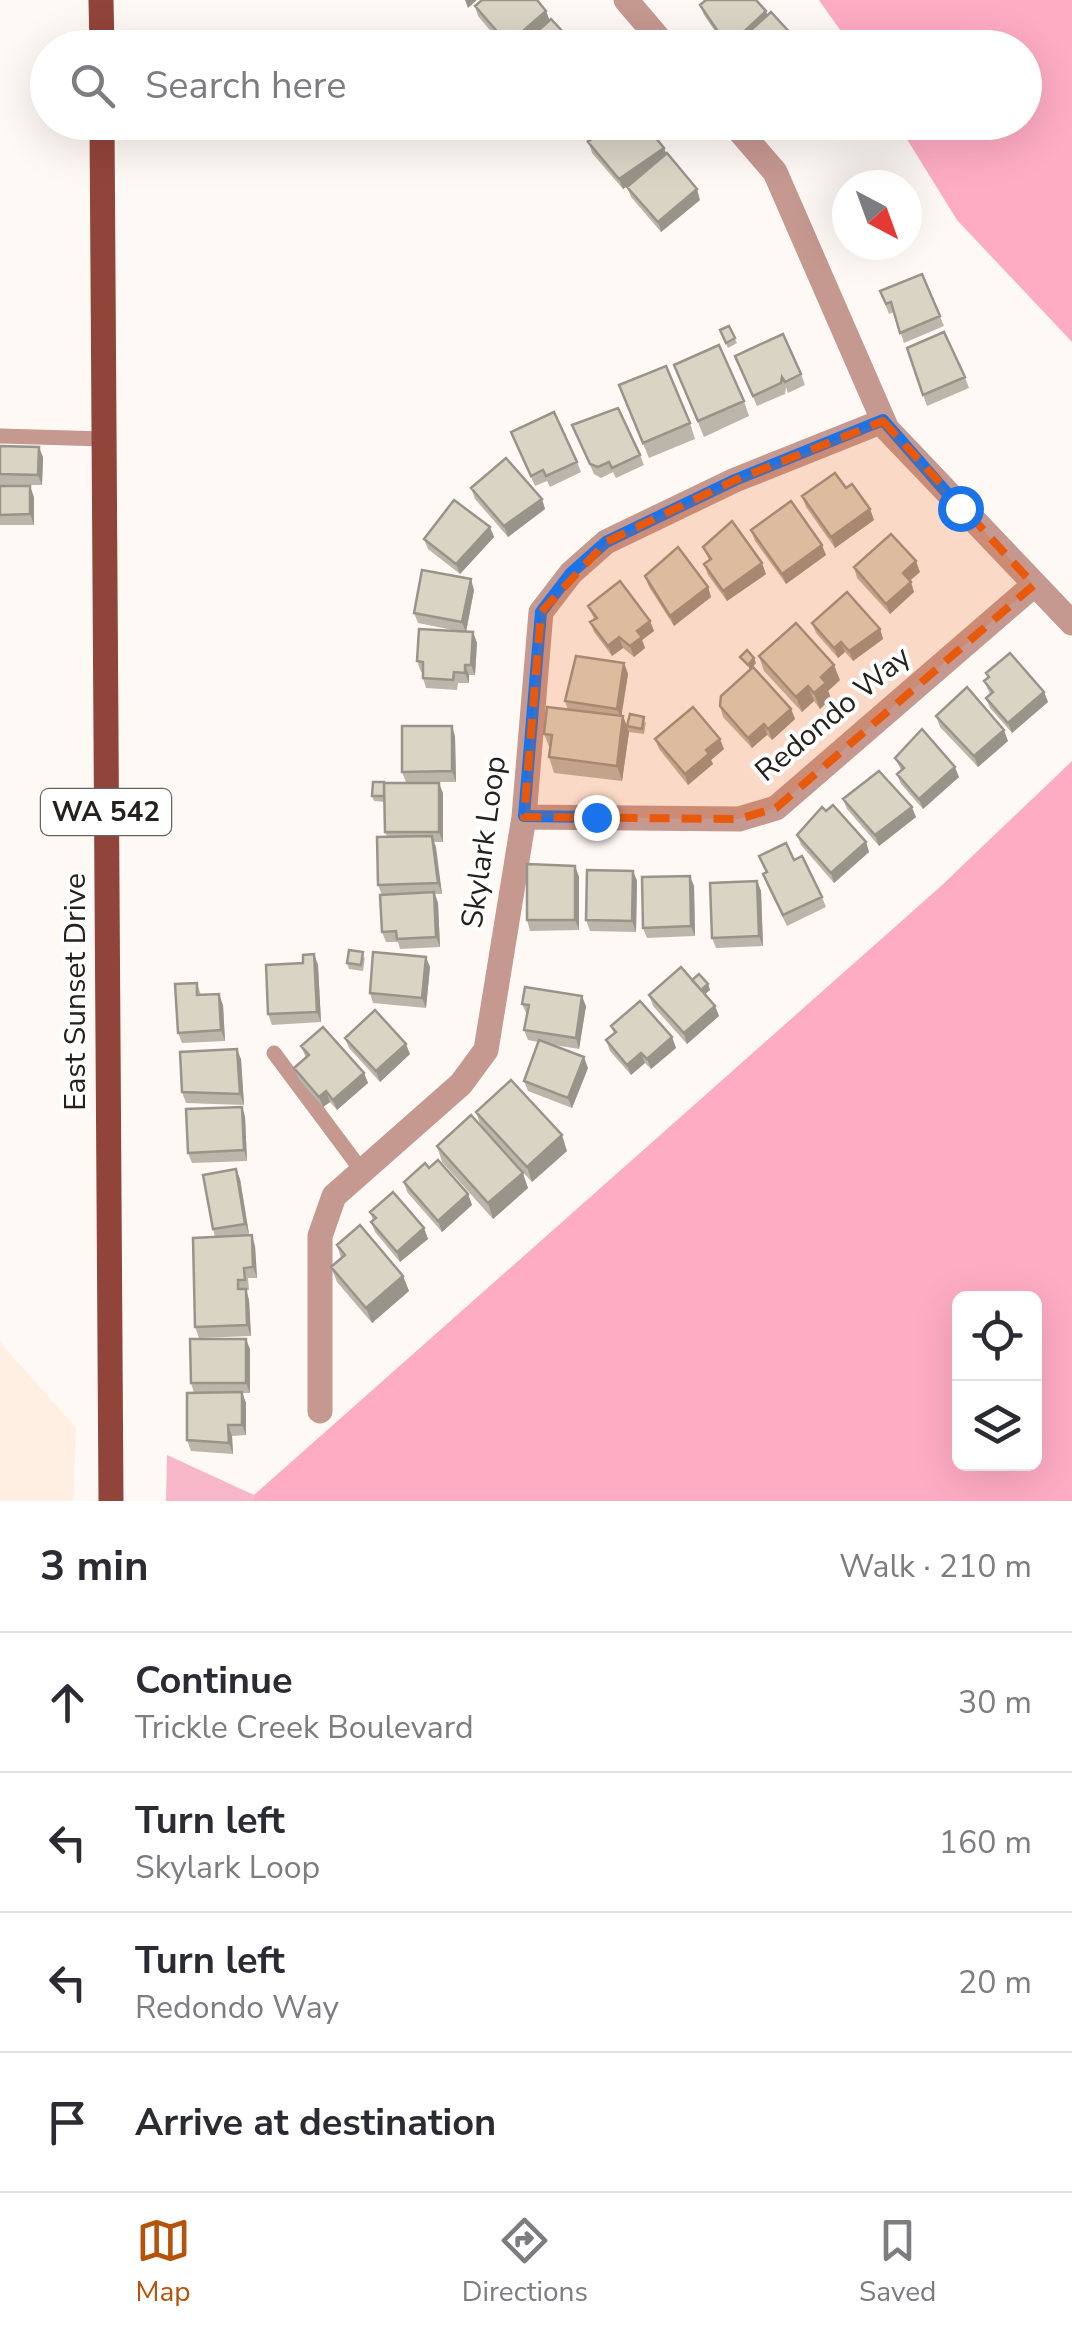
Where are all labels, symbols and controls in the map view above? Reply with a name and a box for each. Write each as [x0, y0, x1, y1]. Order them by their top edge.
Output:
search box [30, 30, 1042, 140]
icon: search [65, 58, 120, 113]
text: Search here [145, 60, 346, 111]
north arrow [832, 170, 922, 260]
route start [938, 486, 984, 532]
street label: Redondo Way [747, 636, 920, 791]
street label: Skylark Loop [452, 753, 516, 931]
road number: WA 542 [41, 789, 171, 835]
route end [574, 795, 620, 841]
street label: East Sunset Drive [55, 873, 96, 1111]
map controls [952, 1291, 1042, 1471]
button: locate [952, 1291, 1042, 1381]
button: layers [952, 1381, 1042, 1471]
text: 3 min [40, 1538, 149, 1595]
text: Walk · 210 m [839, 1545, 1032, 1588]
text: Continue [135, 1655, 293, 1706]
icon: ahead [40, 1675, 95, 1730]
text: 30 m [958, 1681, 1032, 1724]
text: Trickle Creek Boulevard [135, 1706, 474, 1749]
text: Turn left [135, 1795, 285, 1846]
icon: left [40, 1815, 95, 1870]
text: 160 m [939, 1821, 1032, 1864]
text: Skylark Loop [135, 1846, 320, 1889]
text: Turn left [135, 1935, 285, 1986]
icon: left [40, 1955, 95, 2010]
text: 20 m [958, 1961, 1032, 2004]
text: Redondo Way [135, 1986, 339, 2029]
icon: arrive [40, 2095, 95, 2150]
text: Arrive at destination [135, 2097, 496, 2148]
tab: Map [136, 2213, 191, 2311]
tab: Directions [462, 2213, 588, 2311]
tab: Saved [859, 2213, 936, 2311]

